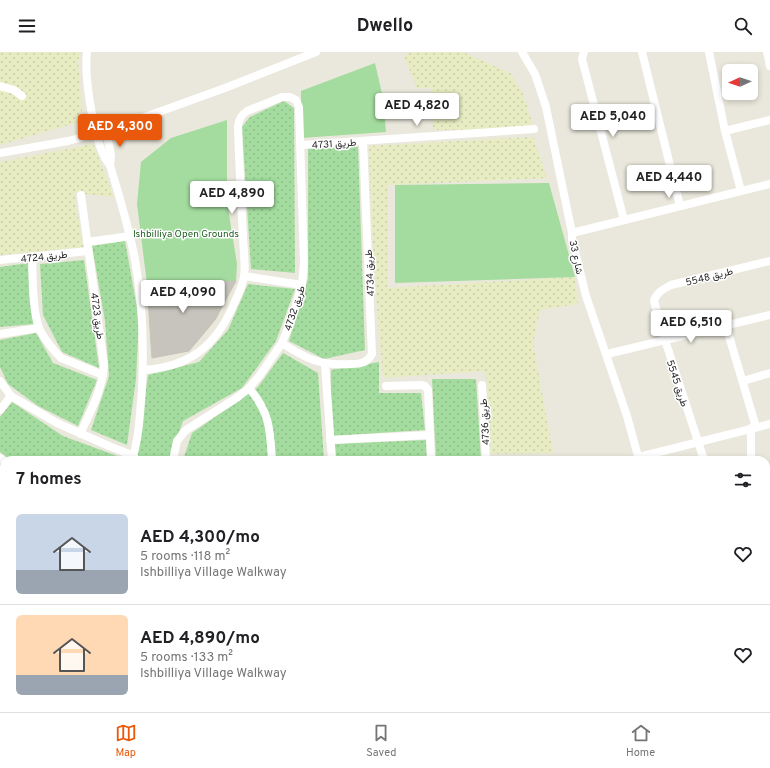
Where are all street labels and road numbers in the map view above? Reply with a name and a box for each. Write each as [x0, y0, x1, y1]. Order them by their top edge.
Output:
street label: طريق 4731 [311, 136, 357, 153]
street label: شارع 33 [566, 239, 586, 276]
street label: طريق 4724 [20, 249, 69, 266]
street label: طريق 4734 [363, 249, 378, 297]
street label: طريق 5548 [684, 265, 735, 290]
street label: طريق 4732 [282, 284, 309, 333]
street label: طريق 4723 [87, 292, 106, 341]
street label: طريق 5545 [663, 358, 690, 409]
street label: طريق 4736 [478, 398, 493, 446]

